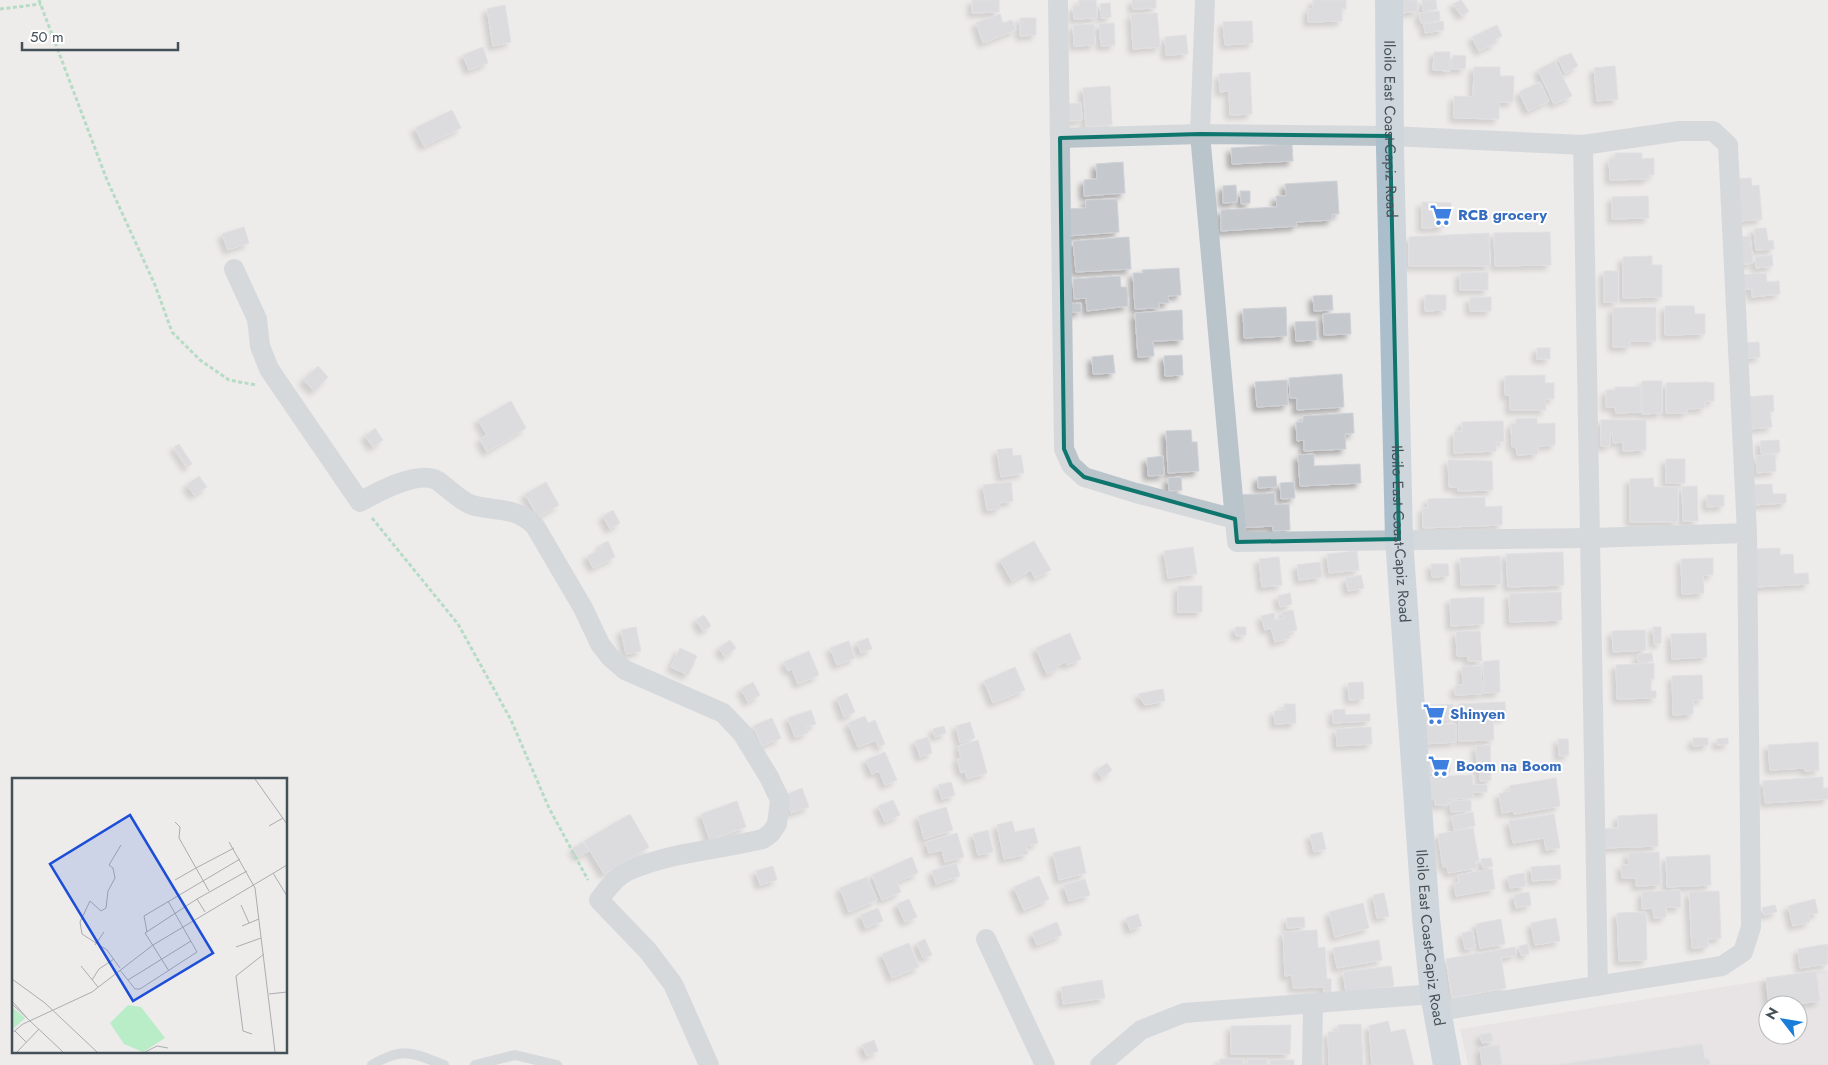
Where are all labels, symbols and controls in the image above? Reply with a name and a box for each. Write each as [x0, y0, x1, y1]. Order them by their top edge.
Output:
scale bar [22, 20, 179, 52]
text: 50 m [30, 26, 64, 48]
street label: Iloilo East Coast-Capiz Road [1378, 40, 1403, 218]
supermarket icon: RCB grocery [1428, 202, 1454, 228]
place label: RCB grocery [1458, 204, 1547, 226]
street label: Iloilo East Coast-Capiz Road [1386, 445, 1416, 623]
supermarket icon: Shinyen [1421, 701, 1447, 727]
place label: Shinyen [1450, 703, 1505, 725]
supermarket icon: Boom na Boom [1426, 753, 1452, 779]
place label: Boom na Boom [1456, 755, 1562, 777]
inset map [12, 778, 288, 1052]
street label: Iloilo East Coast-Capiz Road [1410, 849, 1451, 1028]
north arrow [1758, 995, 1808, 1045]
text: N [1760, 1003, 1783, 1023]

